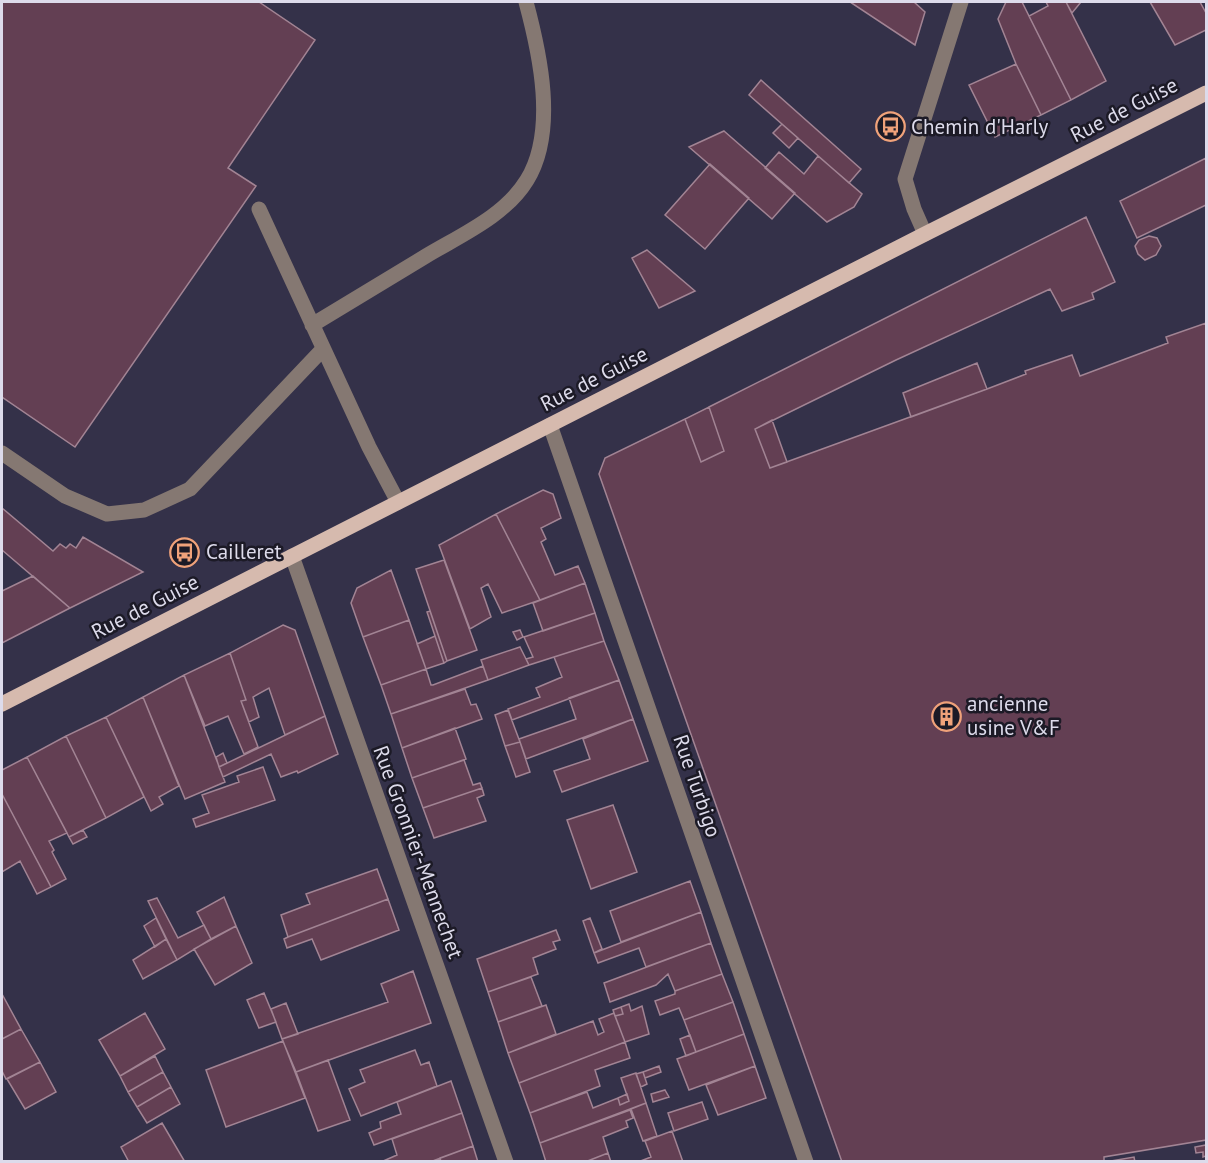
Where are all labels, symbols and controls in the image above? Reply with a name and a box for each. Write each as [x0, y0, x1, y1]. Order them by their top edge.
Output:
street label: Rue de Guise [1066, 71, 1182, 148]
bus stop icon: Chemin d'Harly [874, 111, 906, 143]
place label: Chemin d'Harly [911, 113, 1049, 140]
street label: Rue de Guise [536, 340, 652, 417]
bus stop icon: Cailleret [169, 536, 201, 568]
place label: Cailleret [206, 538, 282, 565]
street label: Rue de Guise [87, 568, 203, 645]
place label: ancienne usine V&F [967, 690, 1060, 741]
building icon: ancienne usine V&F [930, 700, 962, 732]
street label: Rue Turbigo [667, 731, 728, 841]
street label: Rue Gronnier-Mennechet [367, 742, 470, 962]

